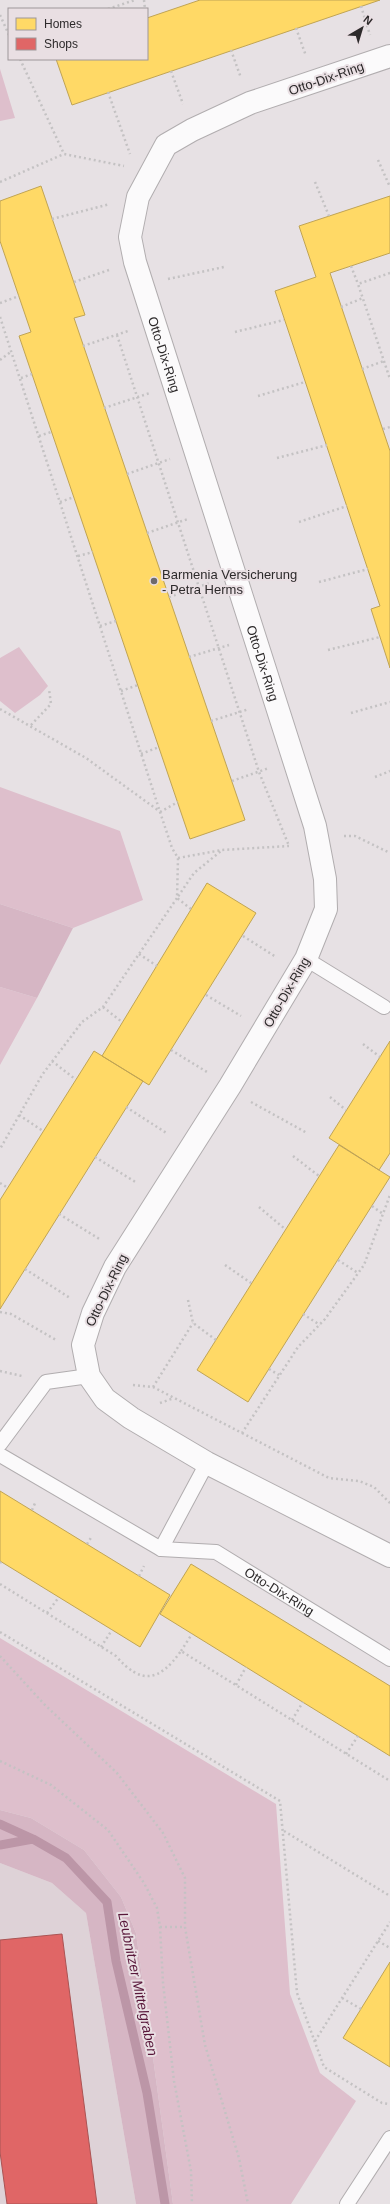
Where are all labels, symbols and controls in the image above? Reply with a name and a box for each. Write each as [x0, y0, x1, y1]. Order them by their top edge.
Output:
legend [8, 8, 148, 60]
north arrow [342, 8, 382, 48]
text: N [361, 13, 375, 27]
text: Homes [44, 17, 82, 31]
text: Shops [44, 37, 78, 51]
street label: Otto-Dix-Ring [286, 59, 366, 98]
street label: Otto-Dix-Ring [145, 315, 183, 394]
place label: Barmenia Versicherung - Petra Herms [162, 567, 297, 597]
marker: Barmenia Versicherung - Petra Herms [149, 576, 159, 586]
street label: Otto-Dix-Ring [243, 623, 282, 703]
street label: Otto-Dix-Ring [260, 954, 313, 1030]
street label: Otto-Dix-Ring [82, 1252, 130, 1329]
street label: Otto-Dix-Ring [242, 1564, 317, 1618]
water label: Leubnitzer Mittelgraben [115, 1911, 161, 2057]

